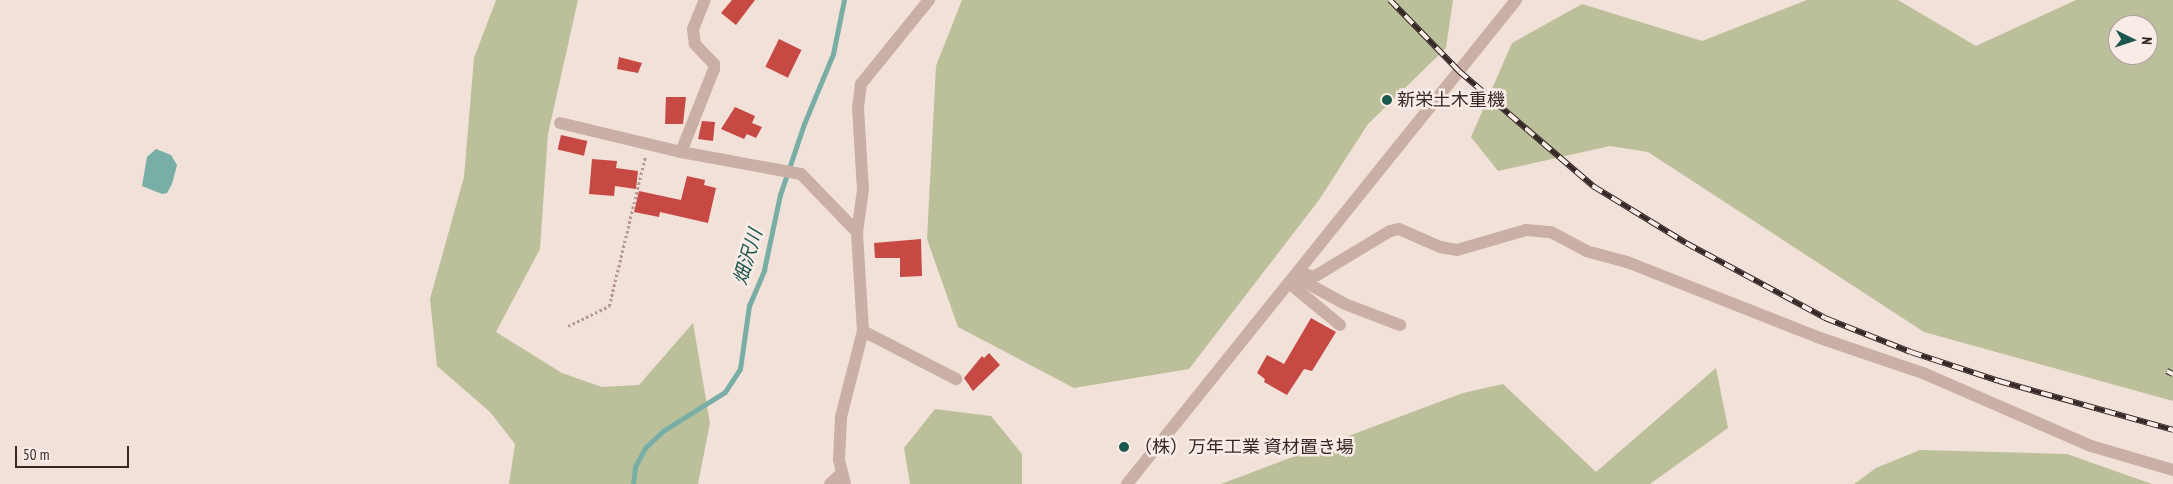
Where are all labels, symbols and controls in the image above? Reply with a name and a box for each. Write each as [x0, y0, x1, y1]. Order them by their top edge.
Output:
north arrow [2108, 15, 2158, 65]
text: N [2138, 37, 2156, 45]
place label: 新栄土木重機 [1397, 89, 1505, 111]
marker: 新栄土木重機 [1381, 94, 1393, 106]
water label: 畑沢川 [729, 226, 767, 288]
scale bar [18, 436, 131, 468]
place label: （株）万年工業 資材置き場 [1134, 436, 1354, 458]
marker: （株）万年工業 資材置き場 [1118, 441, 1130, 453]
text: 50 m [23, 445, 49, 464]

